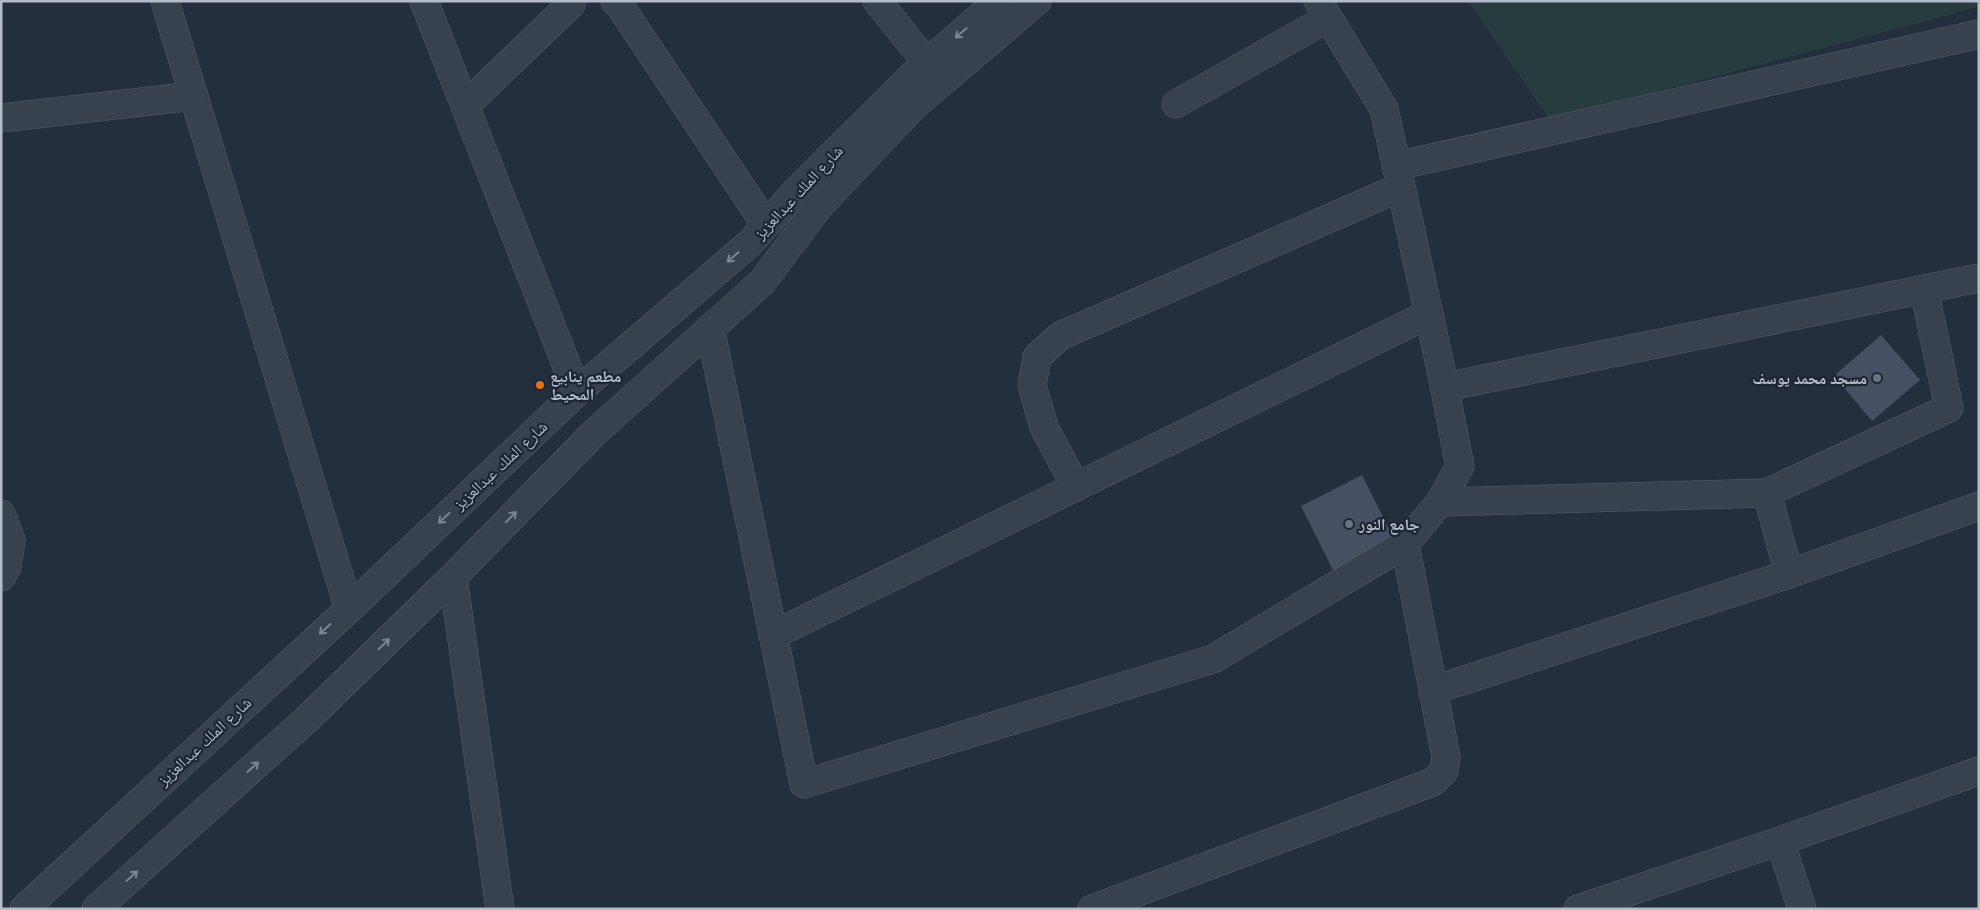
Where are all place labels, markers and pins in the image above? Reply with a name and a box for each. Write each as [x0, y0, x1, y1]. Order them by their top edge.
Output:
place label: مطعم ينابيع المحيط [550, 366, 621, 404]
place label: مسجد محمد يوسف [1752, 368, 1867, 388]
marker: مسجد محمد يوسف [1871, 372, 1883, 384]
marker: مطعم ينابيع المحيط [534, 379, 546, 391]
place label: جامع النور [1358, 514, 1420, 535]
marker: جامع النور [1343, 518, 1355, 530]

